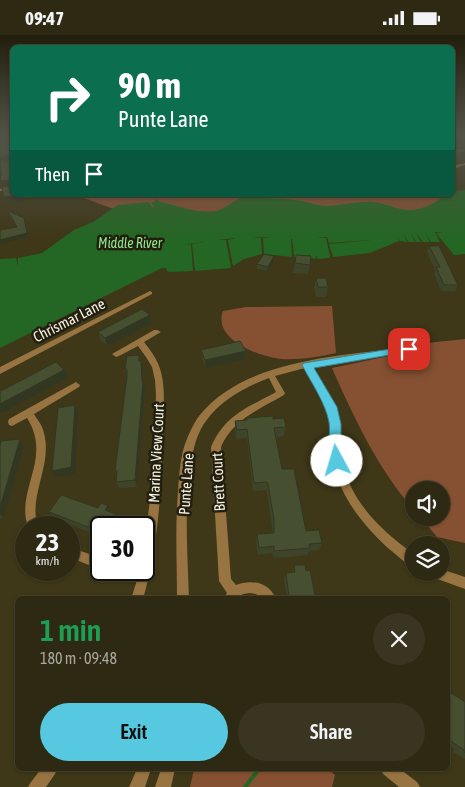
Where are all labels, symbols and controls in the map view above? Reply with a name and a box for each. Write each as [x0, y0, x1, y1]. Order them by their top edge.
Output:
text: 09:47 [25, 7, 64, 29]
icon: right [35, 65, 100, 130]
text: 90 m [118, 65, 181, 105]
text: Punte Lane [118, 106, 209, 132]
icon: arrive [80, 160, 108, 188]
text: Then [35, 163, 70, 185]
water label: Middle River [98, 235, 163, 251]
street label: Chrismar Lane [30, 295, 108, 345]
pin [388, 328, 430, 370]
icon: arrive [395, 335, 423, 363]
street label: Marina View Court [145, 403, 167, 503]
position arrow [310, 434, 362, 486]
street label: Punte Lane [175, 452, 197, 515]
street label: Brett Court [208, 452, 228, 512]
map controls [405, 481, 450, 581]
button: sound [405, 481, 450, 526]
speed limit sign: 30 [90, 516, 155, 581]
text: 23 [36, 528, 59, 556]
button: layers [405, 536, 450, 581]
text: km/h [36, 554, 59, 568]
text: 1 min [40, 613, 101, 647]
button: close [373, 613, 425, 665]
text: 180 m · 09:48 [40, 649, 117, 667]
button: Exit [40, 703, 228, 761]
button: Share [238, 703, 425, 761]

